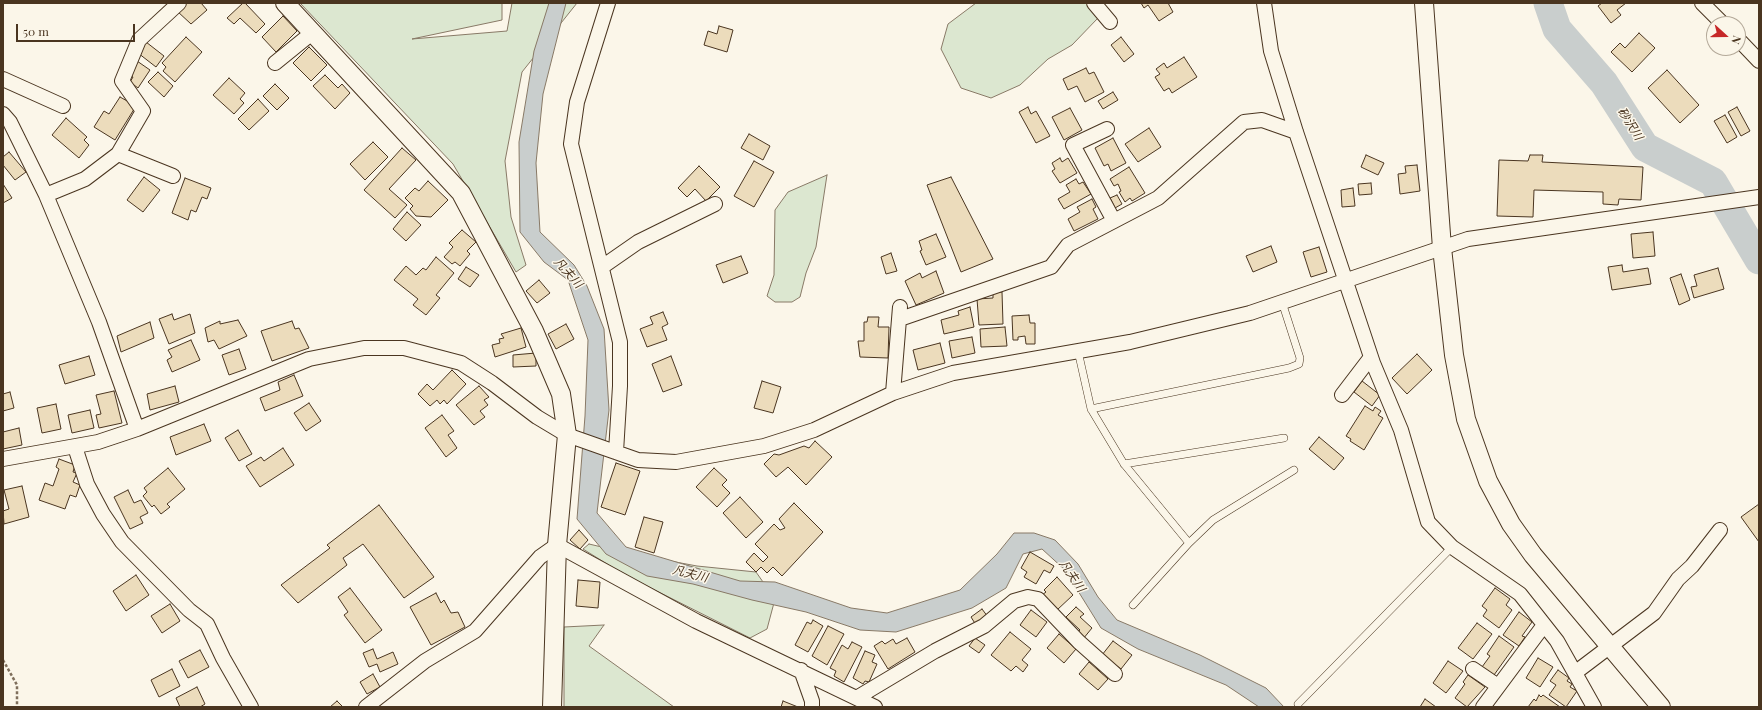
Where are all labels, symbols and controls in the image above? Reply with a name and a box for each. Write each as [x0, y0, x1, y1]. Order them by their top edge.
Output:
scale bar [18, 16, 137, 42]
north arrow [1706, 16, 1746, 56]
text: 50 m [23, 23, 49, 39]
text: N [1728, 34, 1745, 47]
water label: 砂沢川 [1614, 105, 1646, 143]
water label: 凡夫川 [551, 255, 585, 291]
water label: 凡夫川 [1056, 557, 1088, 595]
water label: 凡夫川 [671, 563, 709, 585]

